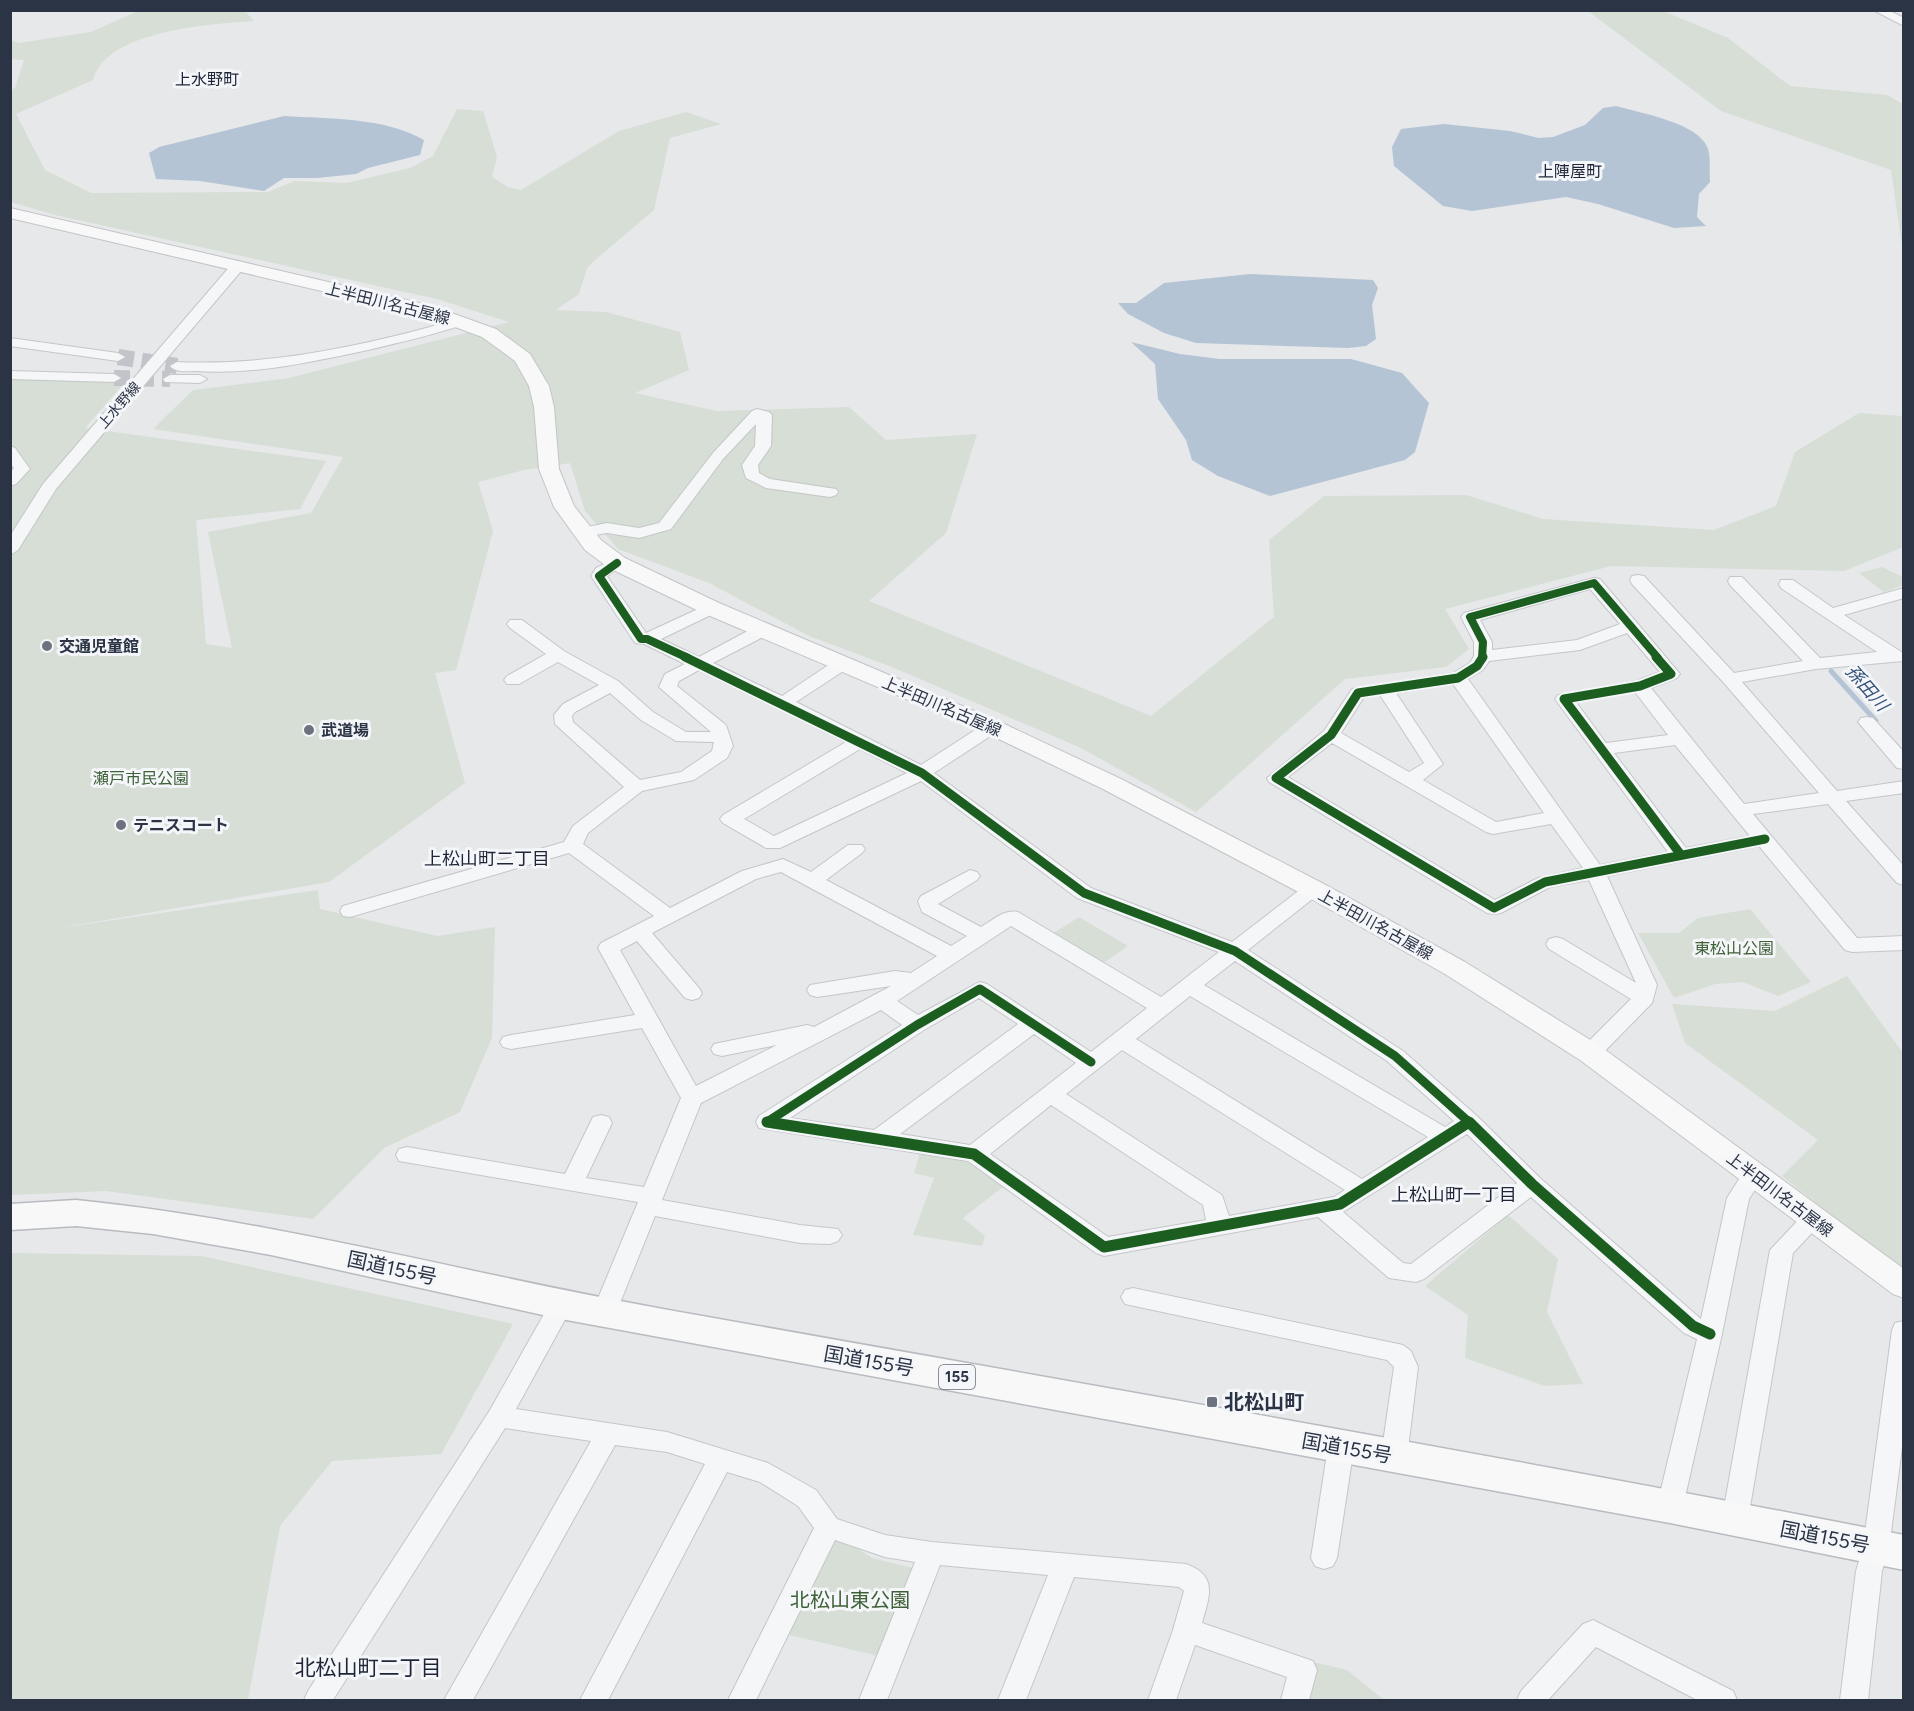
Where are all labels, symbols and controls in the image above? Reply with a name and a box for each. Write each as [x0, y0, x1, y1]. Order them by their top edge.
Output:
district label: 上水野町 [175, 70, 239, 89]
district label: 上陣屋町 [1538, 162, 1602, 181]
street label: 上半田川名古屋線 [323, 279, 452, 328]
street label: 上水野線 [95, 379, 144, 432]
place label: 交通児童館 [59, 637, 139, 656]
marker: 交通児童館 [40, 639, 54, 653]
water label: 孫田川 [1841, 660, 1894, 717]
street label: 上半田川名古屋線 [879, 673, 1004, 740]
place label: 武道場 [321, 721, 369, 740]
marker: 武道場 [302, 723, 316, 737]
park label: 瀬戸市民公園 [93, 769, 189, 788]
place label: テニスコート [133, 816, 229, 835]
marker: テニスコート [114, 818, 128, 832]
district label: 上松山町二丁目 [424, 848, 550, 870]
street label: 上半田川名古屋線 [1315, 885, 1436, 964]
park label: 東松山公園 [1694, 939, 1774, 958]
street label: 上半田川名古屋線 [1723, 1148, 1837, 1241]
district label: 上松山町一丁目 [1391, 1184, 1517, 1206]
street label: 国道155号 [345, 1247, 439, 1289]
street label: 国道155号 [822, 1341, 916, 1381]
road number: 155 [939, 1365, 975, 1389]
place label: 北松山町 [1224, 1390, 1304, 1414]
marker: 北松山町 [1205, 1395, 1219, 1409]
street label: 国道155号 [1300, 1428, 1394, 1468]
street label: 国道155号 [1778, 1517, 1872, 1557]
park label: 北松山東公園 [790, 1588, 910, 1612]
district label: 北松山町二丁目 [295, 1655, 442, 1680]

